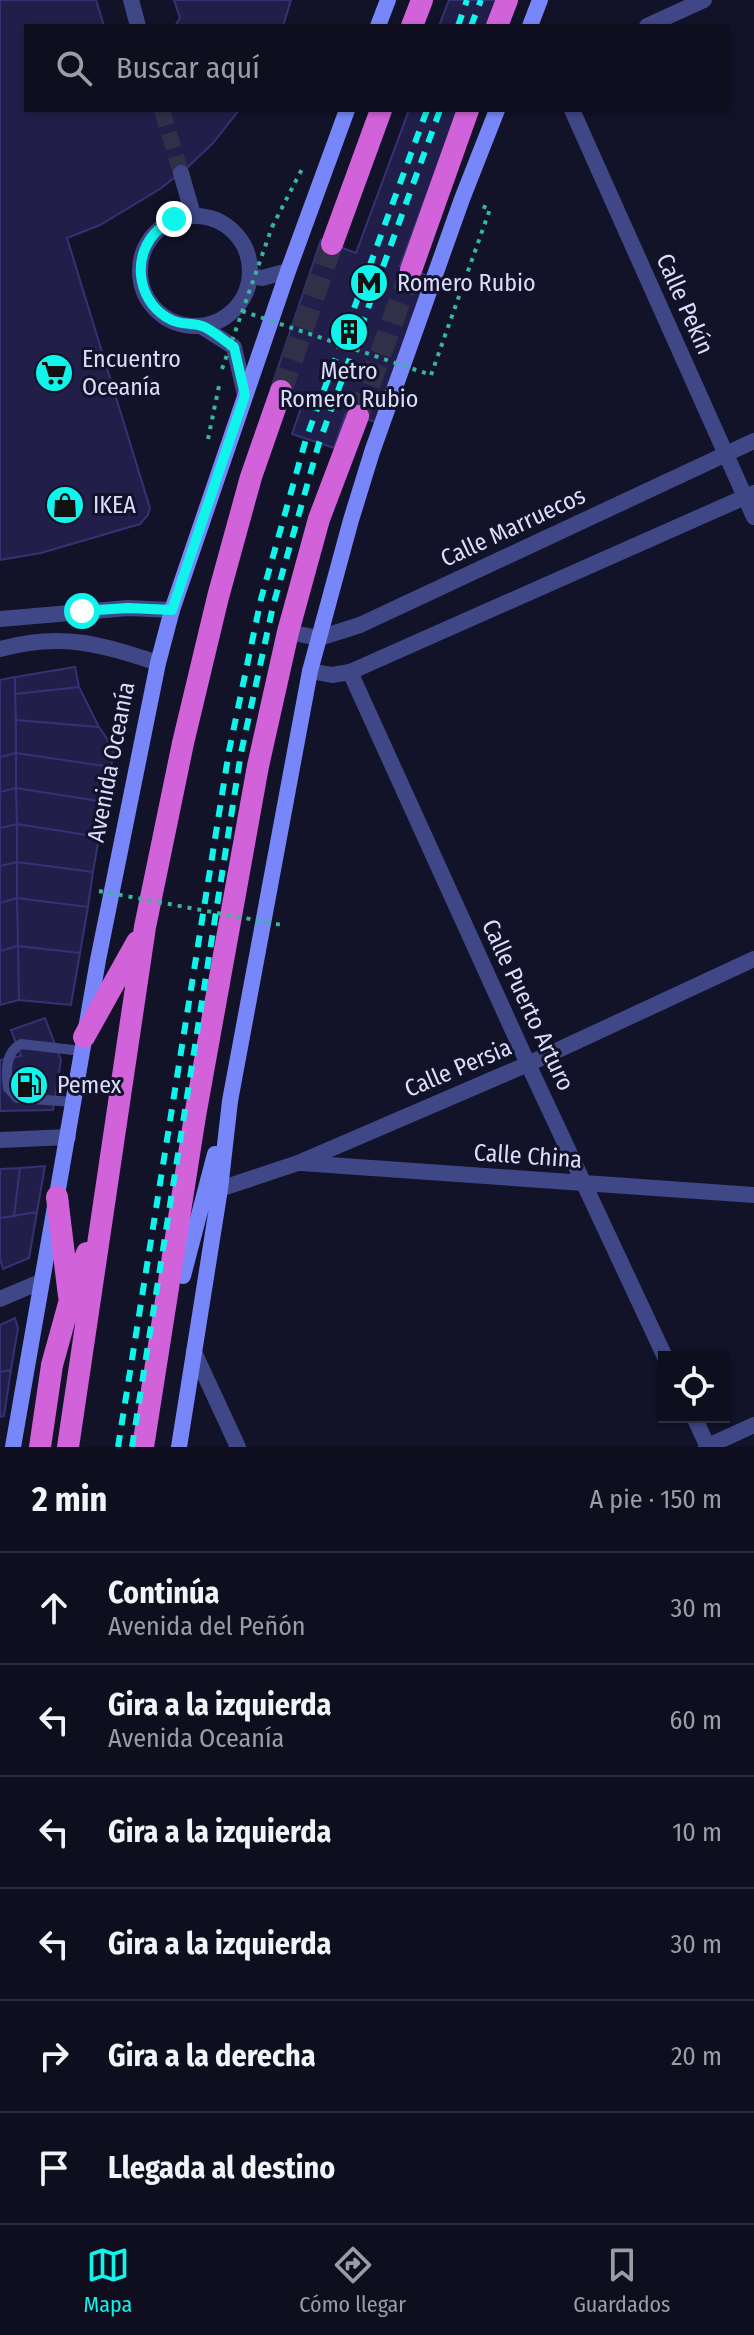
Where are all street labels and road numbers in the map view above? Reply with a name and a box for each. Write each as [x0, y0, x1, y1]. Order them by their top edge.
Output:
street label: Calle Pekín [650, 249, 720, 359]
street label: Calle Marruecos [436, 481, 590, 573]
street label: Avenida Oceanía [82, 679, 140, 845]
street label: Calle Puerto Arturo [476, 915, 580, 1095]
street label: Calle Persia [400, 1033, 516, 1103]
street label: Calle China [473, 1138, 583, 1174]

